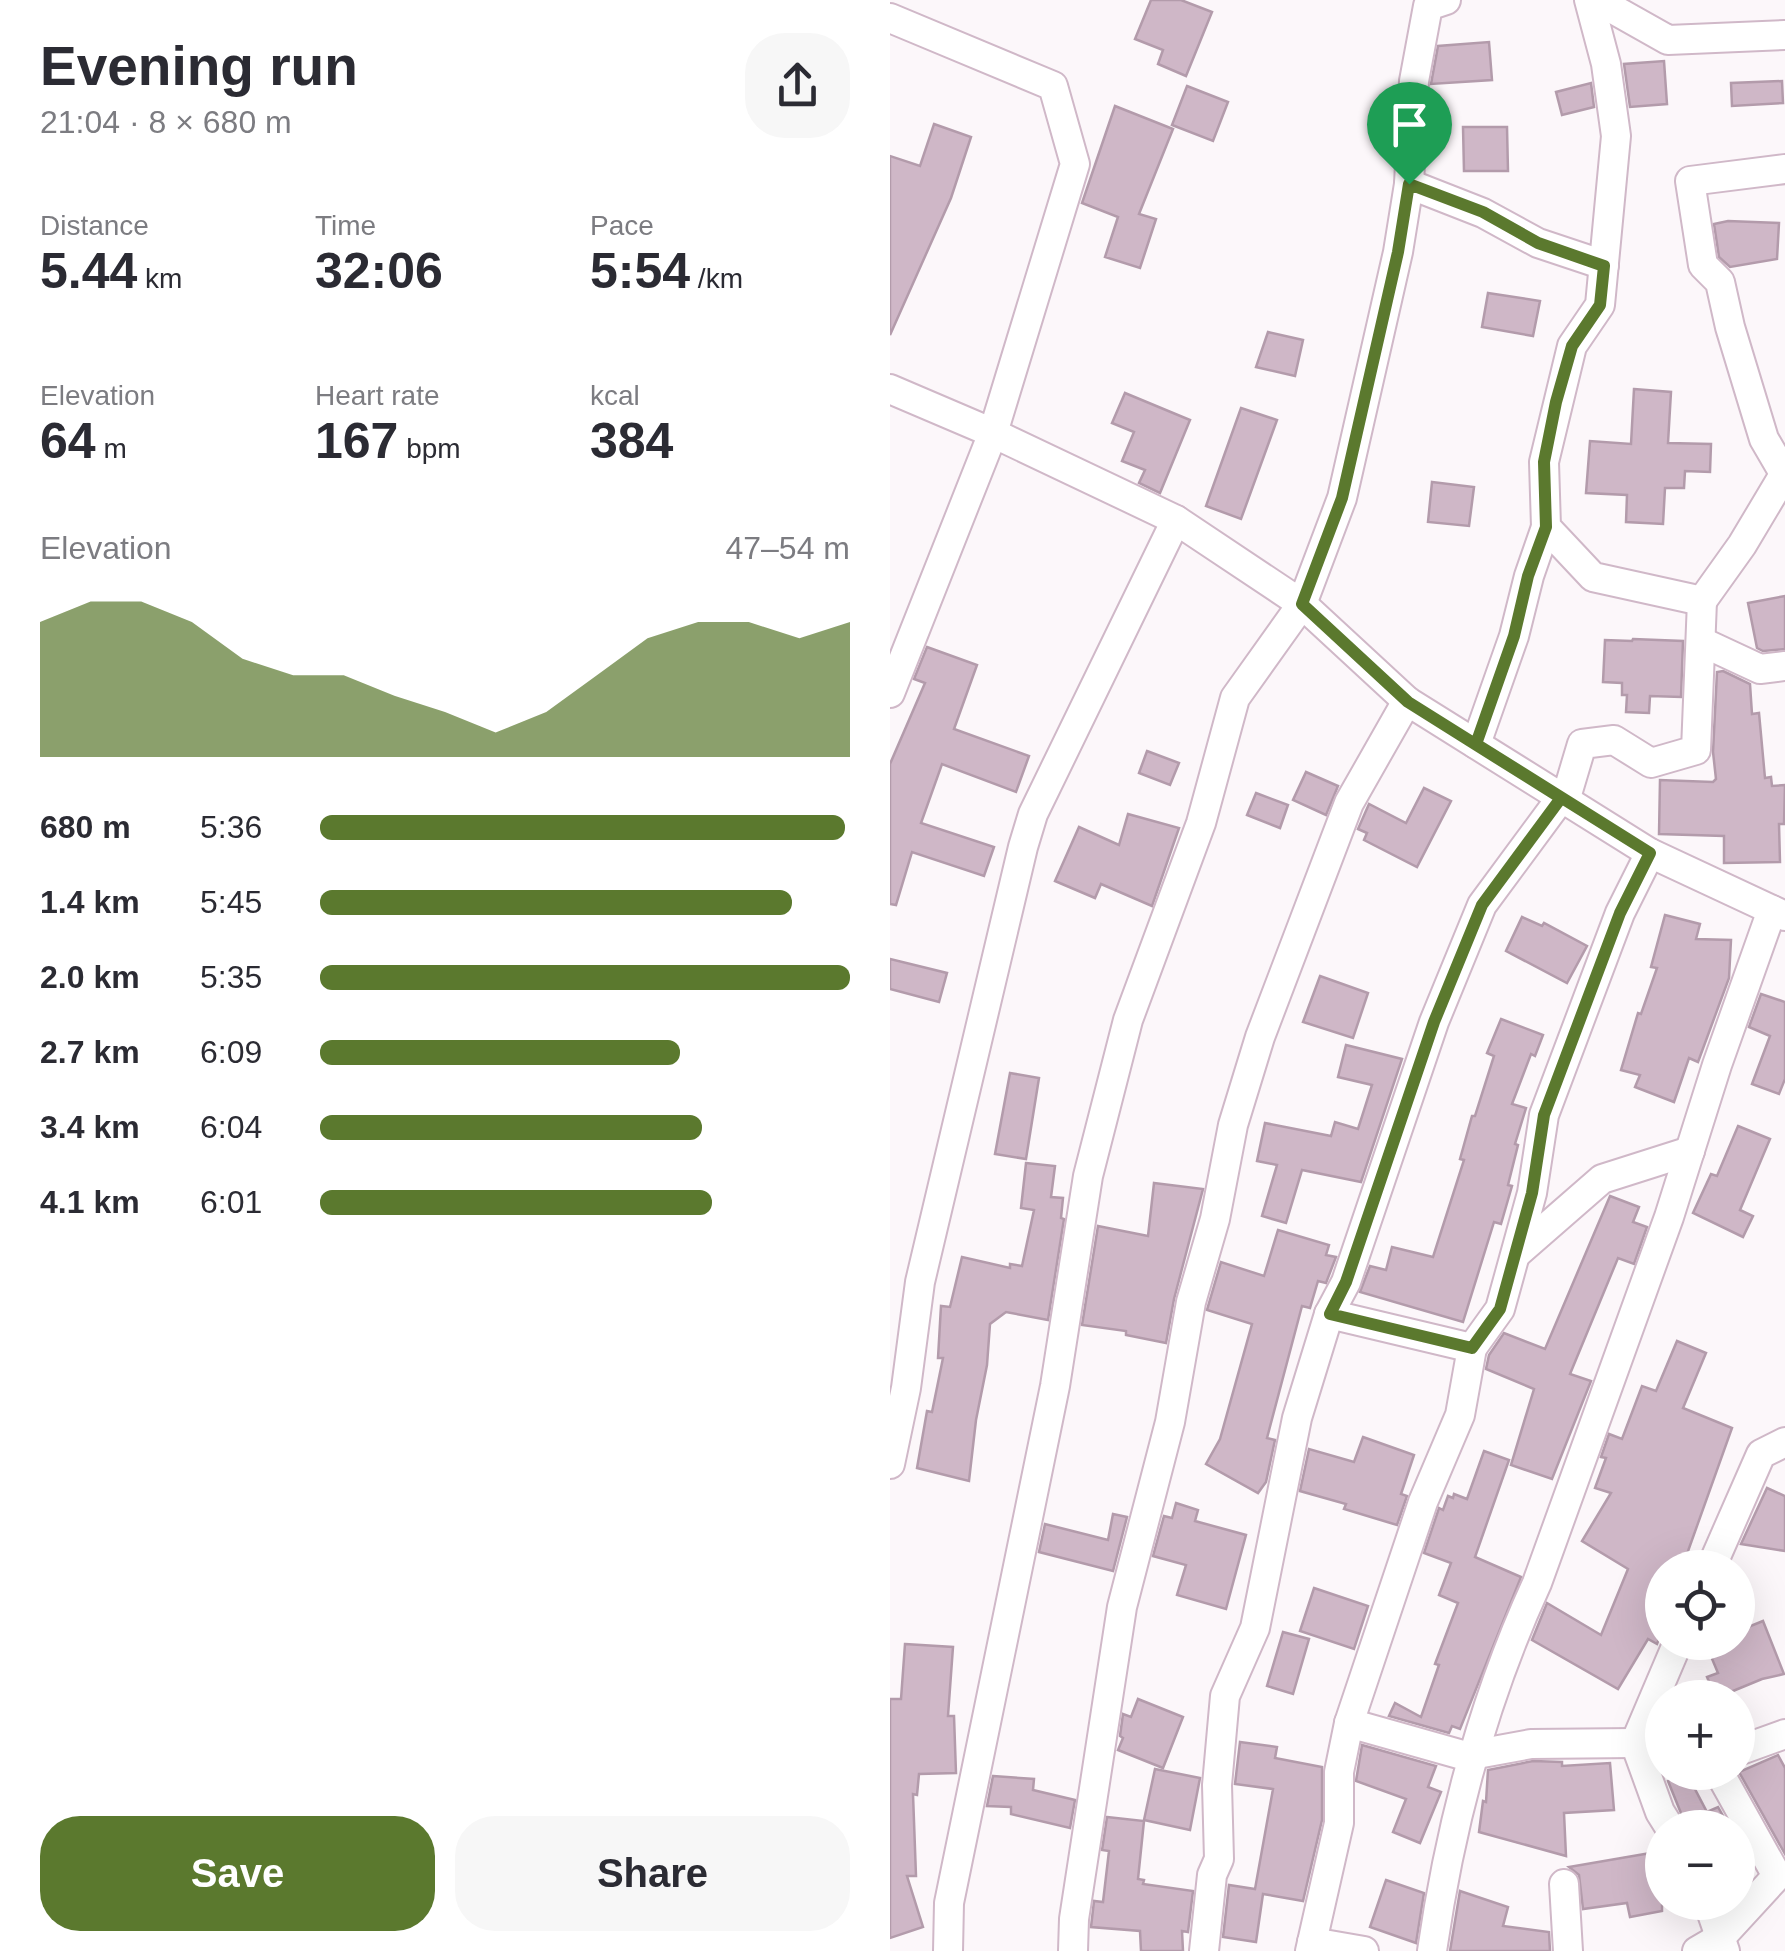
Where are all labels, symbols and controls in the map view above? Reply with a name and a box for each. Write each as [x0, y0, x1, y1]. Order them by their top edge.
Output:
button: share [745, 33, 850, 138]
text: Evening run [40, 35, 358, 97]
pin [1367, 82, 1452, 185]
icon: arrive [1382, 97, 1437, 152]
text: 21:04 · 8 × 680 m [40, 104, 292, 140]
text: Distance [40, 210, 149, 241]
text: Time [315, 210, 376, 241]
text: Pace [590, 210, 654, 241]
text: 5.44 [40, 243, 137, 299]
text: 32:06 [315, 243, 443, 299]
text: 5:54 [590, 243, 690, 299]
text: km [137, 263, 182, 294]
text: /km [690, 263, 743, 294]
text: Elevation [40, 380, 155, 411]
text: Heart rate [315, 380, 440, 411]
text: kcal [590, 380, 640, 411]
text: 64 [40, 413, 96, 469]
text: 167 [315, 413, 398, 469]
text: 384 [590, 413, 673, 469]
text: m [96, 433, 127, 464]
text: bpm [398, 433, 461, 464]
text: Elevation [40, 530, 172, 566]
text: 47–54 m [725, 530, 850, 566]
text: 680 m [40, 809, 131, 845]
text: 5:36 [200, 809, 262, 845]
text: 1.4 km [40, 884, 140, 920]
text: 5:45 [200, 884, 262, 920]
text: 2.0 km [40, 959, 140, 995]
text: 5:35 [200, 959, 262, 995]
text: 2.7 km [40, 1034, 140, 1070]
text: 6:09 [200, 1034, 262, 1070]
text: 3.4 km [40, 1109, 140, 1145]
text: 6:04 [200, 1109, 262, 1145]
text: 4.1 km [40, 1184, 140, 1220]
text: 6:01 [200, 1184, 262, 1220]
map controls [1645, 1550, 1755, 1920]
button: locate [1645, 1550, 1755, 1660]
button: + [1645, 1680, 1755, 1790]
button: − [1645, 1810, 1755, 1920]
button: Save [40, 1816, 435, 1931]
button: Share [455, 1816, 850, 1931]

